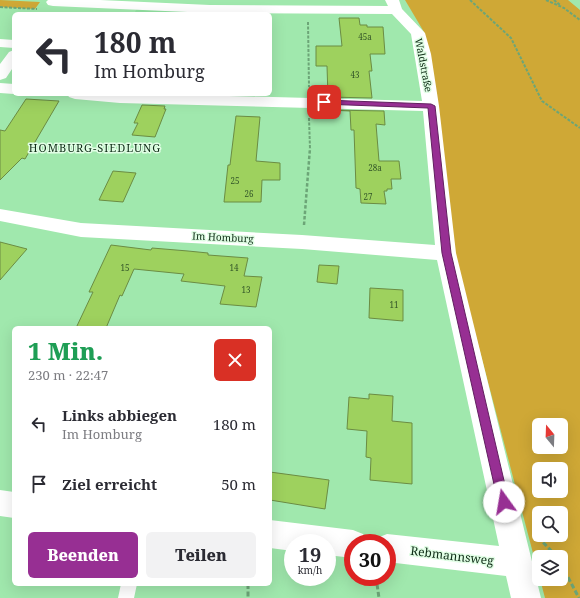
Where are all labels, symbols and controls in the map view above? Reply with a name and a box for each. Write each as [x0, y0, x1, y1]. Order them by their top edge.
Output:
text: 180 m [94, 23, 176, 61]
icon: left [28, 28, 80, 80]
house number: 45a [358, 31, 372, 42]
street label: Waldstraße [412, 37, 436, 93]
text: Im Homburg [94, 59, 205, 83]
house number: 43 [351, 69, 360, 80]
pin [307, 85, 341, 119]
icon: arrive [313, 91, 335, 113]
district label: HOMBURG-SIEDLUNG [29, 140, 161, 155]
house number: 28a [368, 162, 382, 173]
house number: 25 [231, 175, 239, 186]
house number: 26 [245, 188, 254, 199]
house number: 27 [364, 191, 373, 202]
street label: Im Homburg [192, 228, 255, 246]
house number: 15 [121, 262, 129, 273]
house number: 14 [230, 262, 239, 273]
house number: 13 [242, 284, 251, 295]
house number: 11 [390, 299, 398, 310]
text: 1 Min. [28, 334, 103, 367]
button: close [214, 339, 256, 381]
text: 230 m · 22:47 [28, 366, 108, 384]
text: Links abbiegen [62, 405, 177, 425]
icon: left [28, 413, 50, 435]
text: 180 m [213, 414, 256, 434]
north arrow [532, 418, 568, 454]
map controls [532, 418, 568, 586]
text: Im Homburg [62, 425, 142, 443]
button: sound [532, 462, 568, 498]
icon: arrive [28, 473, 50, 495]
text: Ziel erreicht [62, 474, 157, 494]
text: 50 m [221, 474, 256, 494]
position arrow [483, 481, 525, 523]
button: search [532, 506, 568, 542]
button: Beenden [28, 532, 138, 578]
button: Teilen [146, 532, 256, 578]
speed limit sign: 30 [344, 534, 396, 586]
text: 19 [299, 541, 321, 568]
street label: Rebmannsweg [409, 542, 495, 569]
button: layers [532, 550, 568, 586]
text: km/h [298, 563, 322, 577]

